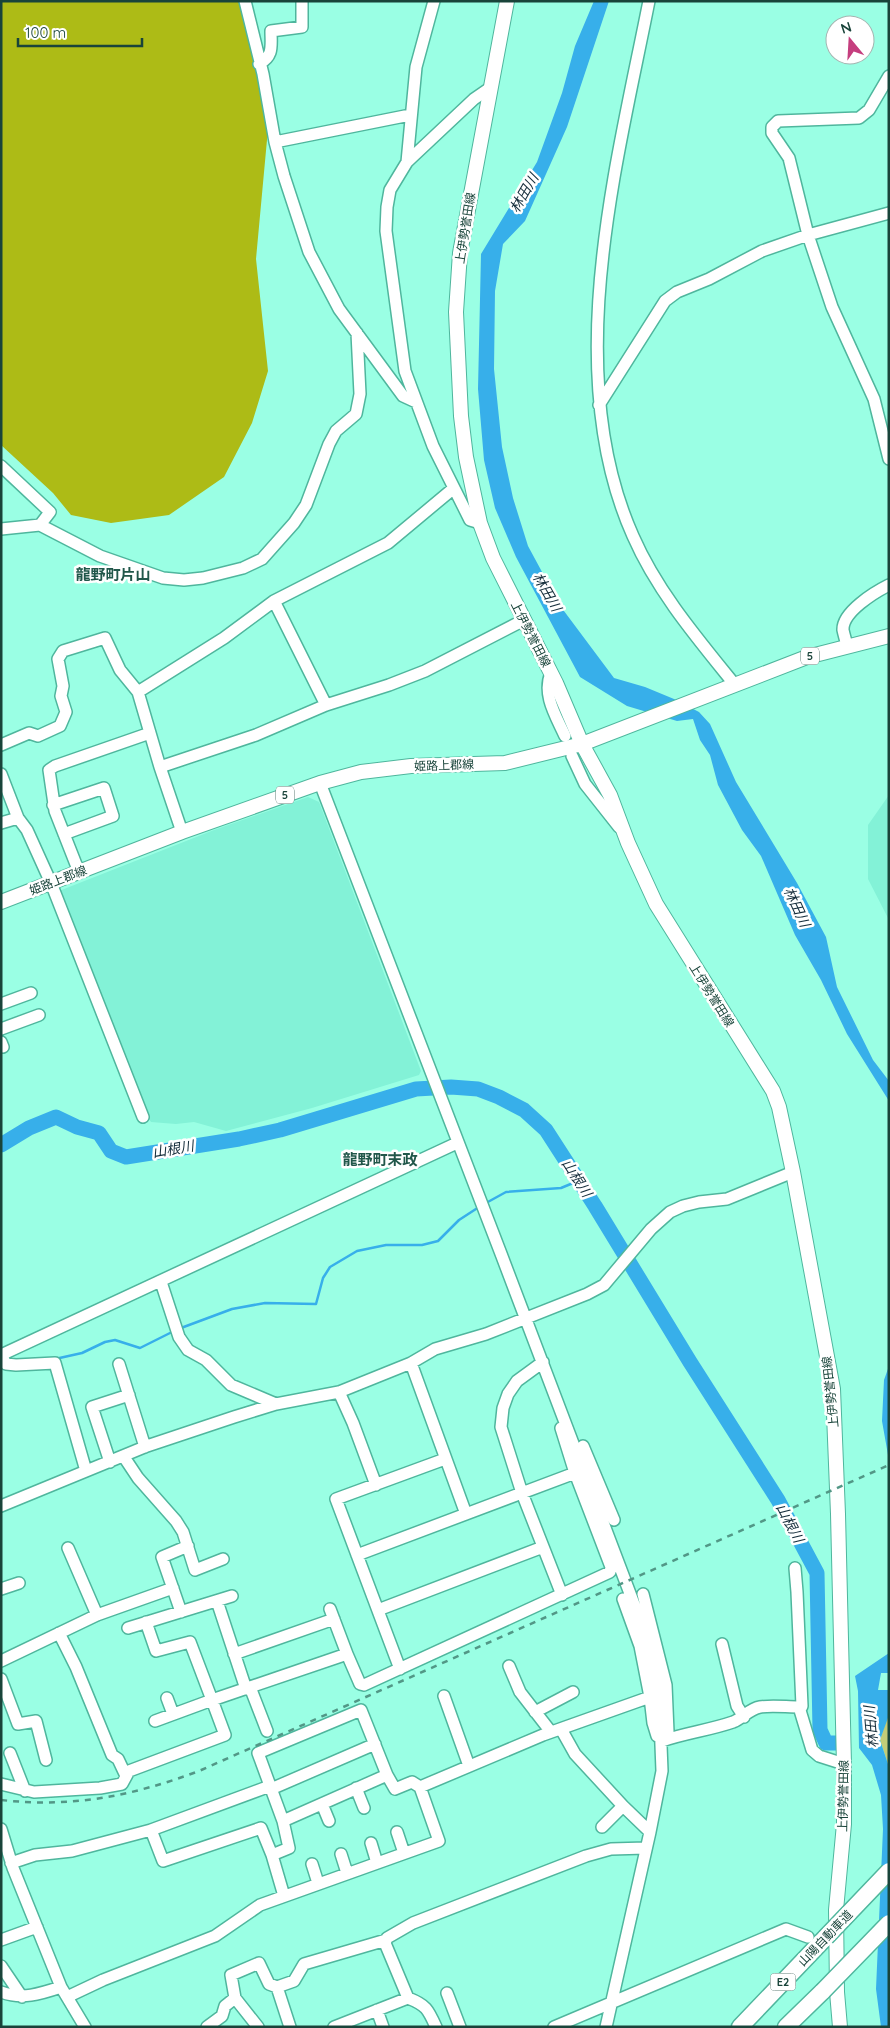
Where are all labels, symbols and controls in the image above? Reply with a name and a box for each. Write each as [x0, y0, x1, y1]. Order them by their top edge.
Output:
scale bar [18, 15, 141, 47]
north arrow [825, 15, 875, 65]
text: N [838, 17, 854, 38]
text: 100 m [25, 23, 66, 42]
water label: 林田川 [506, 169, 543, 216]
street label: 上伊勢誉田線 [452, 191, 478, 265]
district label: 龍野町片山 [75, 565, 151, 584]
water label: 林田川 [529, 569, 566, 616]
street label: 上伊勢誉田線 [508, 599, 554, 669]
road number: 5 [801, 648, 819, 664]
street label: 姫路上郡線 [414, 756, 474, 774]
road number: 5 [276, 786, 294, 804]
street label: 姫路上郡線 [27, 862, 89, 898]
water label: 林田川 [780, 884, 815, 932]
street label: 上伊勢誉田線 [687, 960, 737, 1030]
water label: 山根川 [151, 1136, 197, 1162]
district label: 龍野町末政 [342, 1150, 418, 1169]
water label: 山根川 [558, 1155, 597, 1202]
street label: 上伊勢誉田線 [819, 1355, 841, 1429]
water label: 山根川 [772, 1500, 809, 1548]
water label: 林田川 [860, 1703, 882, 1749]
street label: 上伊勢誉田線 [835, 1760, 851, 1832]
street label: 山陽自動車道 [795, 1907, 855, 1969]
road number: E2 [770, 1974, 796, 1990]

